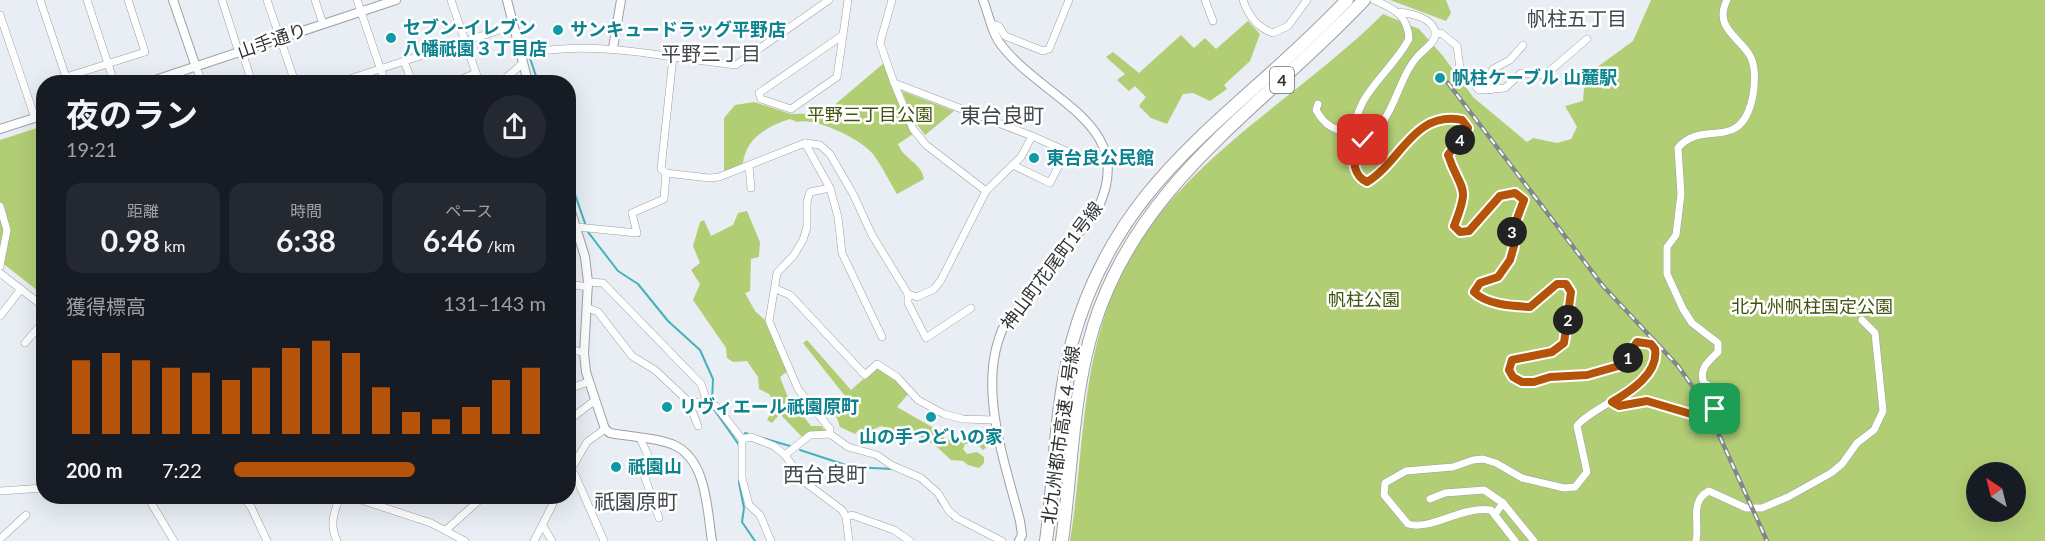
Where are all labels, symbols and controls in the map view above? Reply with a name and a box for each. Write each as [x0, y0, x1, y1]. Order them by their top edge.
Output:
district label: 帆柱五丁目 [1527, 6, 1627, 30]
place label: セブン-イレブン 八幡祇園３丁目店 [403, 16, 547, 59]
street label: 山手通り [234, 18, 309, 62]
place label: サンキュードラッグ平野店 [570, 18, 786, 40]
marker: サンキュードラッグ平野店 [551, 23, 565, 37]
marker: セブン-イレブン 八幡祇園３丁目店 [384, 31, 398, 45]
district label: 平野三丁目 [661, 41, 761, 65]
place label: 帆柱ケーブル 山麓駅 [1452, 66, 1617, 88]
road number: 4 [1270, 67, 1294, 93]
marker: 帆柱ケーブル 山麓駅 [1433, 71, 1447, 85]
text: 夜のラン [66, 94, 198, 134]
button: share [483, 95, 546, 158]
district label: 東台良町 [960, 102, 1044, 127]
park label: 平野三丁目公園 [807, 103, 933, 125]
pin [1337, 114, 1388, 165]
icon: check [1346, 123, 1379, 156]
pin: 4 [1445, 125, 1475, 155]
text: 4 [1455, 130, 1465, 149]
text: 19:21 [66, 137, 117, 161]
place label: 東台良公民館 [1046, 146, 1154, 168]
marker: 東台良公民館 [1027, 151, 1041, 165]
street label: 神山町花尾町1号線 [996, 197, 1106, 334]
text: 距離 [127, 201, 159, 220]
text: 時間 [290, 201, 322, 220]
text: ペース [445, 201, 493, 220]
pin: 3 [1497, 217, 1527, 247]
text: 0.98 [101, 222, 160, 258]
text: 6:38 [276, 222, 336, 258]
text: 6:46 [423, 222, 483, 258]
text: 3 [1507, 222, 1517, 241]
text: km [160, 236, 185, 255]
text: /km [483, 236, 515, 255]
park label: 帆柱公園 [1328, 288, 1400, 310]
text: 131–143 m [443, 291, 546, 315]
text: 獲得標高 [66, 294, 146, 318]
park label: 北九州帆柱国定公園 [1731, 295, 1893, 317]
pin: 2 [1553, 305, 1583, 335]
text: 2 [1563, 310, 1573, 329]
pin: 1 [1613, 343, 1643, 373]
street label: 北九州都市高速４号線 [1037, 344, 1083, 526]
text: 1 [1623, 348, 1633, 367]
pin [1689, 383, 1740, 434]
icon: arrive [1698, 392, 1731, 425]
place label: リヴィエール祇園原町 [679, 395, 859, 417]
marker: リヴィエール祇園原町 [660, 400, 674, 414]
marker: 山の手つどいの家 [924, 410, 938, 424]
place label: 山の手つどいの家 [859, 425, 1003, 447]
place label: 祇園山 [628, 455, 682, 477]
text: 200 m [66, 458, 122, 482]
text: 7:22 [162, 458, 202, 482]
marker: 祇園山 [609, 460, 623, 474]
district label: 西台良町 [783, 461, 867, 486]
north arrow [1966, 462, 2026, 522]
map controls [1966, 462, 2026, 522]
district label: 祇園原町 [594, 488, 678, 513]

